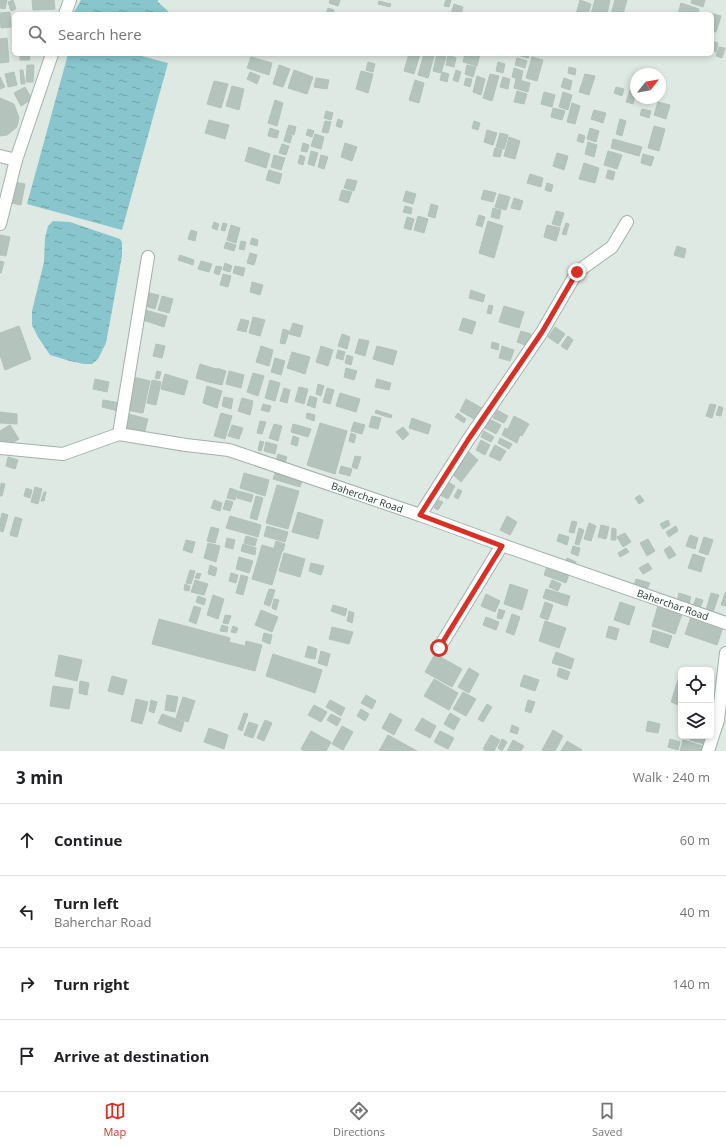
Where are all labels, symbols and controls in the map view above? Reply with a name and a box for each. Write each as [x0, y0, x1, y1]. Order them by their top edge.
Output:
search box [12, 12, 714, 56]
icon: search [26, 23, 48, 45]
text: Search here [58, 24, 142, 44]
north arrow [630, 68, 666, 104]
route end [568, 263, 586, 281]
street label: Baherchar Road [330, 478, 405, 516]
street label: Baherchar Road [635, 586, 711, 623]
route start [430, 639, 448, 657]
map controls [678, 667, 714, 739]
button: locate [678, 667, 714, 703]
button: layers [678, 703, 714, 739]
text: 3 min [16, 766, 63, 789]
text: Walk · 240 m [633, 768, 710, 786]
icon: ahead [16, 829, 38, 851]
text: Continue [54, 830, 122, 850]
text: 60 m [680, 831, 710, 849]
text: Turn left [54, 893, 119, 913]
icon: left [16, 901, 38, 923]
text: 40 m [680, 903, 710, 921]
text: Baherchar Road [54, 913, 151, 931]
icon: right [16, 973, 38, 995]
text: Turn right [54, 974, 129, 994]
text: 140 m [672, 975, 710, 993]
icon: arrive [16, 1045, 38, 1067]
text: Arrive at destination [54, 1046, 209, 1066]
tab: Map [103, 1100, 126, 1139]
tab: Directions [333, 1100, 385, 1139]
tab: Saved [592, 1100, 623, 1139]

